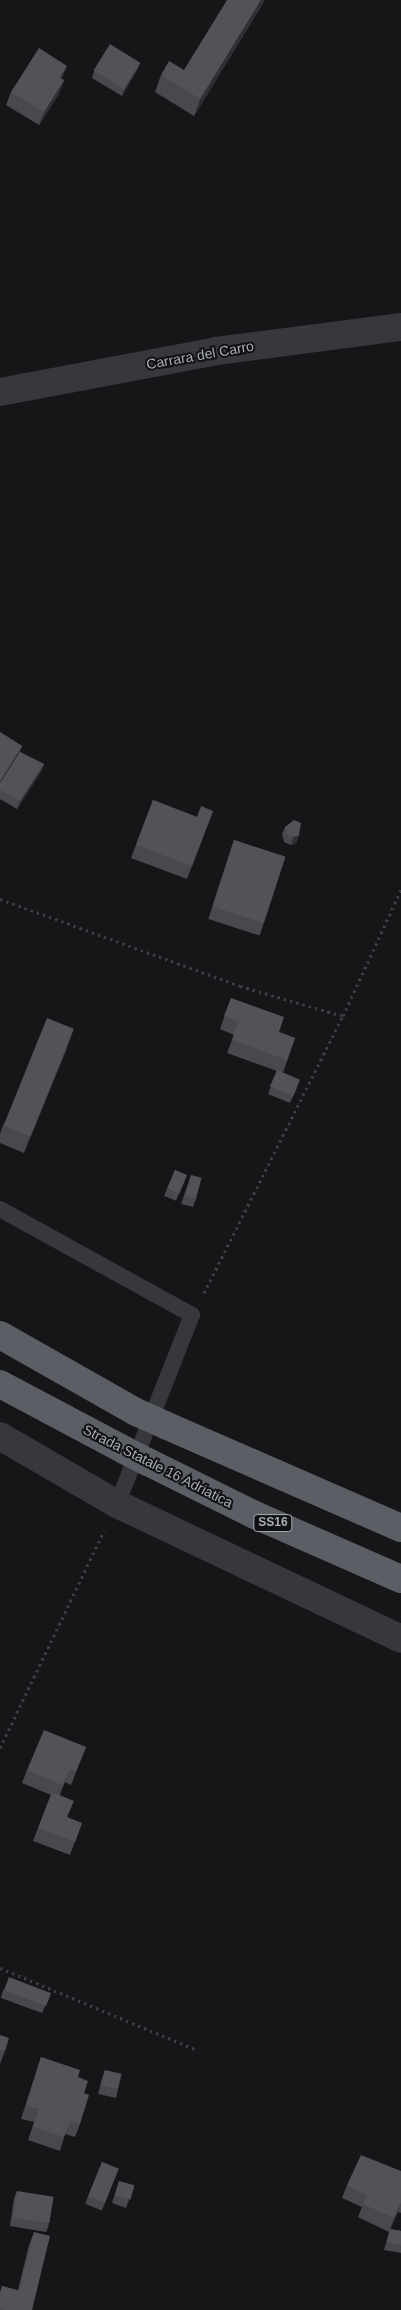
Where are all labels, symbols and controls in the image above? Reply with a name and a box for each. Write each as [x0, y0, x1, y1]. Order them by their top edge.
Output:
street label: Carrara del Carro [145, 337, 255, 373]
street label: Strada Statale 16 Adriatica [80, 1421, 236, 1511]
road number: SS16 [253, 1514, 293, 1532]

